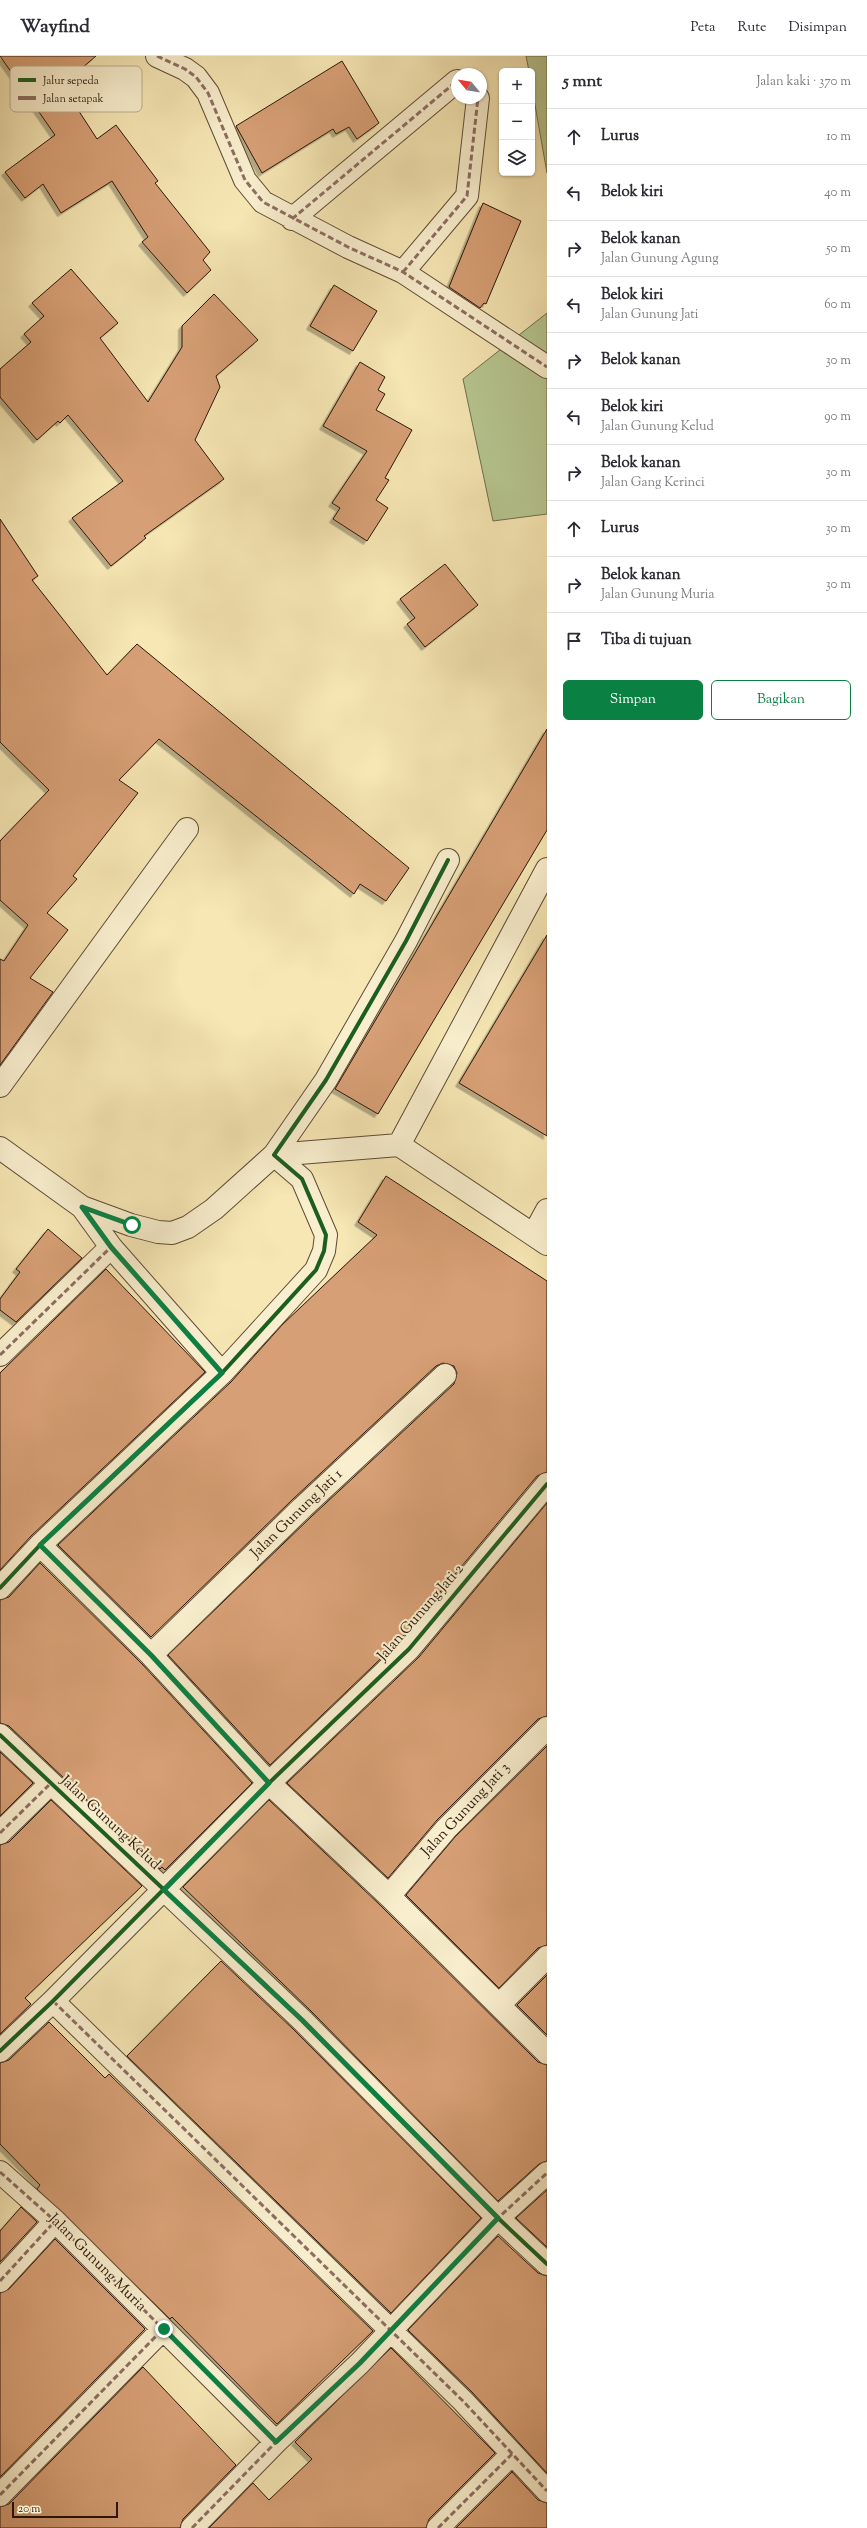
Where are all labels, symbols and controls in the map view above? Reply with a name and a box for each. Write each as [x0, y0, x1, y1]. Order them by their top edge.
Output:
text: Wayfind [20, 14, 90, 41]
text: Peta [690, 18, 715, 38]
text: Rute [737, 18, 767, 38]
text: Disimpan [789, 18, 847, 38]
legend [10, 66, 142, 112]
north arrow [451, 68, 487, 104]
map controls [499, 68, 535, 176]
button: + [499, 68, 535, 104]
text: 5 mnt [563, 70, 602, 94]
text: Jalur sepeda [42, 73, 99, 89]
text: Jalan kaki · 370 m [757, 73, 851, 91]
text: Jalan setapak [42, 91, 104, 107]
button: − [499, 104, 535, 140]
icon: ahead [563, 126, 585, 148]
text: Lurus [601, 126, 639, 147]
text: 10 m [826, 128, 851, 146]
button: layers [499, 140, 535, 176]
icon: left [563, 182, 585, 204]
text: Belok kiri [601, 182, 663, 203]
text: 40 m [824, 184, 851, 202]
text: Belok kanan [601, 229, 681, 250]
icon: right [563, 238, 585, 260]
text: 50 m [826, 240, 851, 258]
text: Jalan Gunung Agung [601, 250, 719, 268]
text: Belok kiri [601, 285, 663, 306]
icon: left [563, 294, 585, 316]
text: 60 m [824, 296, 851, 314]
text: Jalan Gunung Jati [601, 306, 698, 324]
icon: right [563, 350, 585, 372]
text: Belok kanan [601, 350, 681, 371]
text: 30 m [825, 352, 851, 370]
text: Belok kiri [601, 397, 663, 418]
icon: left [563, 406, 585, 428]
text: 90 m [824, 408, 851, 426]
text: Jalan Gunung Kelud [601, 418, 714, 436]
text: Belok kanan [601, 453, 681, 474]
icon: right [563, 462, 585, 484]
text: 30 m [825, 464, 851, 482]
text: Jalan Gang Kerinci [601, 474, 705, 492]
icon: ahead [563, 518, 585, 540]
text: Lurus [601, 518, 639, 539]
text: 30 m [825, 520, 851, 538]
text: Belok kanan [601, 565, 681, 586]
icon: right [563, 574, 585, 596]
text: 30 m [825, 576, 851, 594]
text: Jalan Gunung Muria [601, 586, 714, 604]
icon: arrive [563, 630, 585, 652]
text: Tiba di tujuan [601, 630, 692, 651]
button: Simpan [563, 680, 703, 720]
button: Bagikan [711, 680, 851, 720]
route start [123, 1216, 141, 1234]
street label: Jalan Gunung Jati 1 [246, 1465, 348, 1564]
street label: Jalan Gunung Jati 2 [372, 1560, 469, 1667]
street label: Jalan Gunung Jati 3 [416, 1758, 515, 1862]
street label: Jalan Gunung Kelud [55, 1770, 165, 1875]
street label: Jalan Gunung Muria [43, 2209, 151, 2317]
route end [155, 2320, 173, 2338]
scale bar [12, 2500, 118, 2519]
text: 20 m [18, 2501, 40, 2517]

